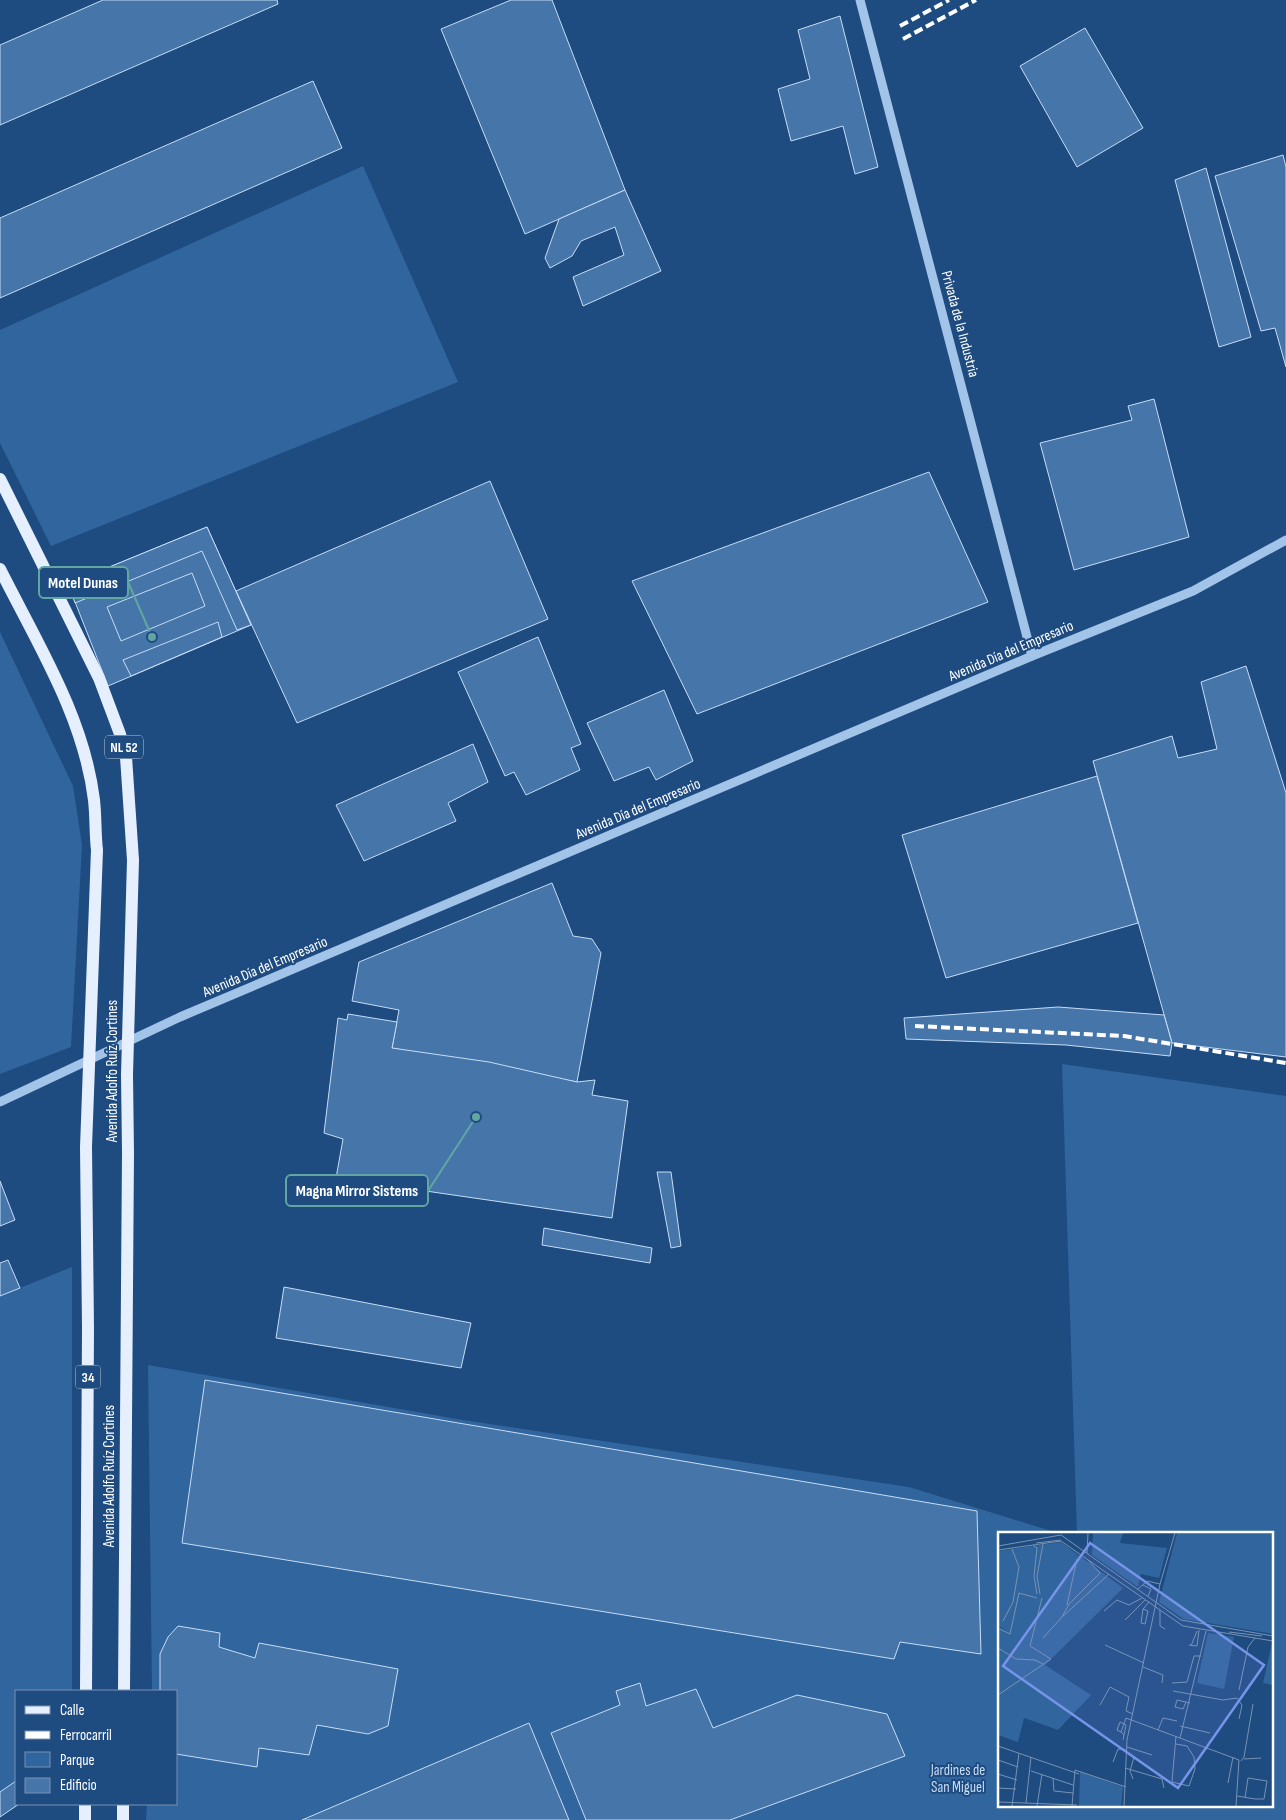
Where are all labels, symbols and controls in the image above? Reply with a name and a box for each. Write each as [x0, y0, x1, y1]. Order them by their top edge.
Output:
street label: Privada de la Industria [937, 269, 983, 380]
callout: Motel Dunas [39, 567, 128, 598]
text: Motel Dunas [48, 574, 118, 593]
street label: Avenida Día del Empresario [945, 616, 1076, 686]
road number: NL 52 [105, 736, 143, 759]
street label: Avenida Día del Empresario [572, 774, 703, 844]
street label: Avenida Día del Empresario [199, 932, 330, 1002]
street label: Avenida Adolfo Ruíz Cortines [103, 1000, 122, 1143]
callout: Magna Mirror Sistems [286, 1175, 428, 1206]
text: Magna Mirror Sistems [296, 1182, 418, 1201]
road number: 34 [76, 1365, 100, 1388]
street label: Avenida Adolfo Ruíz Cortines [100, 1405, 119, 1548]
inset map [998, 1532, 1274, 1808]
legend [15, 1690, 178, 1805]
text: Calle [60, 1701, 84, 1720]
text: Ferrocarril [60, 1726, 112, 1745]
text: Parque [60, 1751, 95, 1770]
park label: Jardines de San Miguel [930, 1761, 985, 1797]
text: Edificio [60, 1776, 97, 1795]

